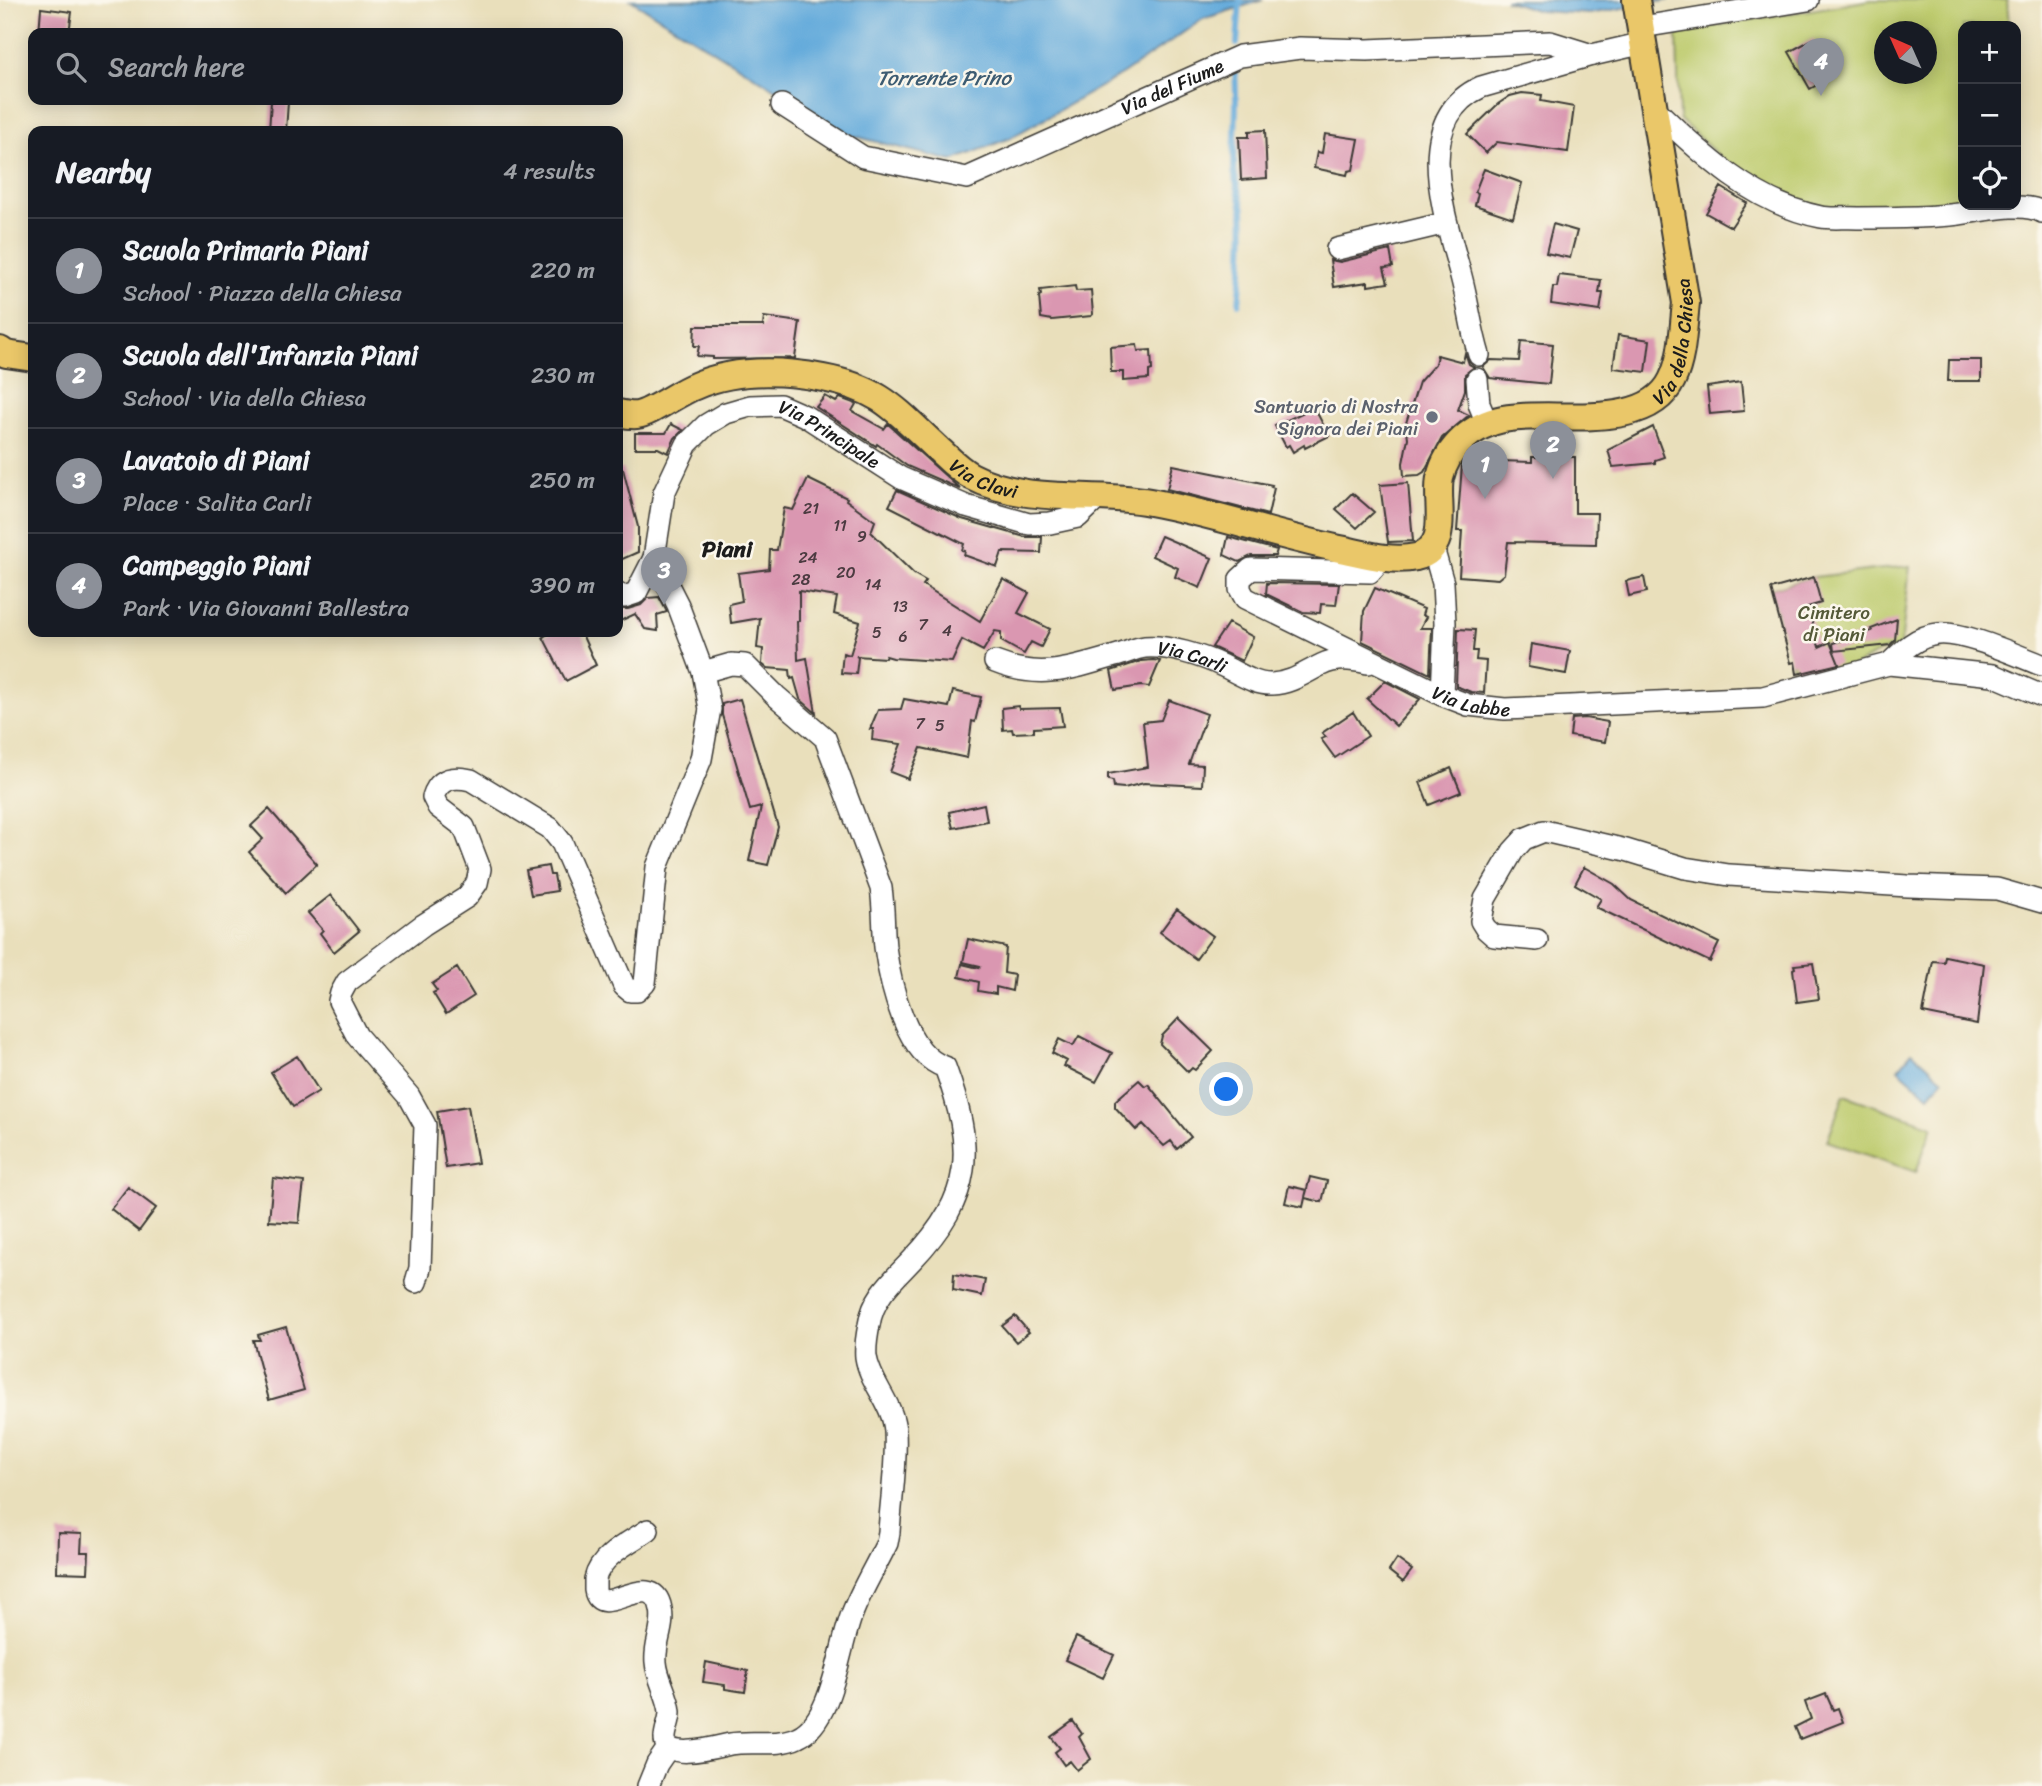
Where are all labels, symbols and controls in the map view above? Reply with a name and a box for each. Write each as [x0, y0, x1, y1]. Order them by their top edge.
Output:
north arrow [1874, 21, 1937, 84]
map controls [1958, 21, 2021, 210]
button: + [1958, 21, 2021, 84]
search box [28, 28, 623, 105]
pin: 4 [1798, 38, 1844, 96]
text: Search here [108, 44, 245, 90]
icon: search [52, 48, 90, 86]
street label: Via del Fiume [1115, 49, 1229, 124]
water label: Torrente Prino [877, 59, 1012, 97]
button: − [1958, 84, 2021, 147]
text: Nearby [56, 145, 151, 199]
button: locate [1958, 147, 2021, 210]
text: 4 results [503, 151, 595, 192]
text: Scuola Primaria Piani [123, 227, 368, 273]
text: 1 [74, 250, 84, 291]
text: 220 m [530, 250, 595, 291]
text: School · Piazza della Chiesa [123, 273, 402, 314]
street label: Via della Chiesa [1644, 276, 1703, 413]
text: Scuola dell'Infanzia Piani [123, 332, 418, 378]
text: 2 [72, 355, 86, 396]
text: 230 m [531, 355, 595, 396]
text: School · Via della Chiesa [123, 378, 366, 419]
street label: Via Principale [773, 390, 887, 478]
place label: Santuario di Nostra Signora dei Piani [1254, 390, 1419, 445]
marker: Santuario di Nostra Signora dei Piani [1424, 409, 1440, 425]
pin: 2 [1530, 421, 1576, 479]
text: Lavatoio di Piani [123, 437, 309, 483]
pin: 1 [1462, 441, 1508, 499]
street label: Via Clavi [942, 450, 1021, 508]
text: 3 [73, 460, 85, 501]
text: 250 m [529, 460, 595, 501]
text: Place · Salita Carli [123, 483, 311, 524]
house number: 21 [803, 494, 819, 523]
house number: 11 [833, 511, 847, 540]
house number: 9 [857, 522, 867, 551]
district label: Piani [702, 529, 754, 570]
text: Campeggio Piani [123, 542, 310, 588]
house number: 24 [798, 543, 818, 572]
pin: 3 [641, 547, 687, 605]
house number: 20 [836, 558, 856, 587]
text: 4 [72, 565, 86, 606]
text: 390 m [530, 565, 595, 606]
house number: 28 [792, 565, 811, 594]
house number: 14 [865, 570, 881, 599]
text: Park · Via Giovanni Ballestra [123, 588, 409, 629]
house number: 13 [892, 592, 908, 621]
park label: Cimitero di Piani [1798, 596, 1870, 651]
house number: 7 [918, 610, 928, 639]
house number: 4 [942, 616, 952, 645]
house number: 5 [872, 618, 882, 647]
house number: 6 [898, 622, 908, 651]
street label: Via Carli [1156, 631, 1233, 683]
street label: Via Labbe [1426, 676, 1511, 726]
house number: 7 [915, 709, 925, 738]
house number: 5 [935, 711, 945, 740]
your location [1209, 1072, 1243, 1106]

